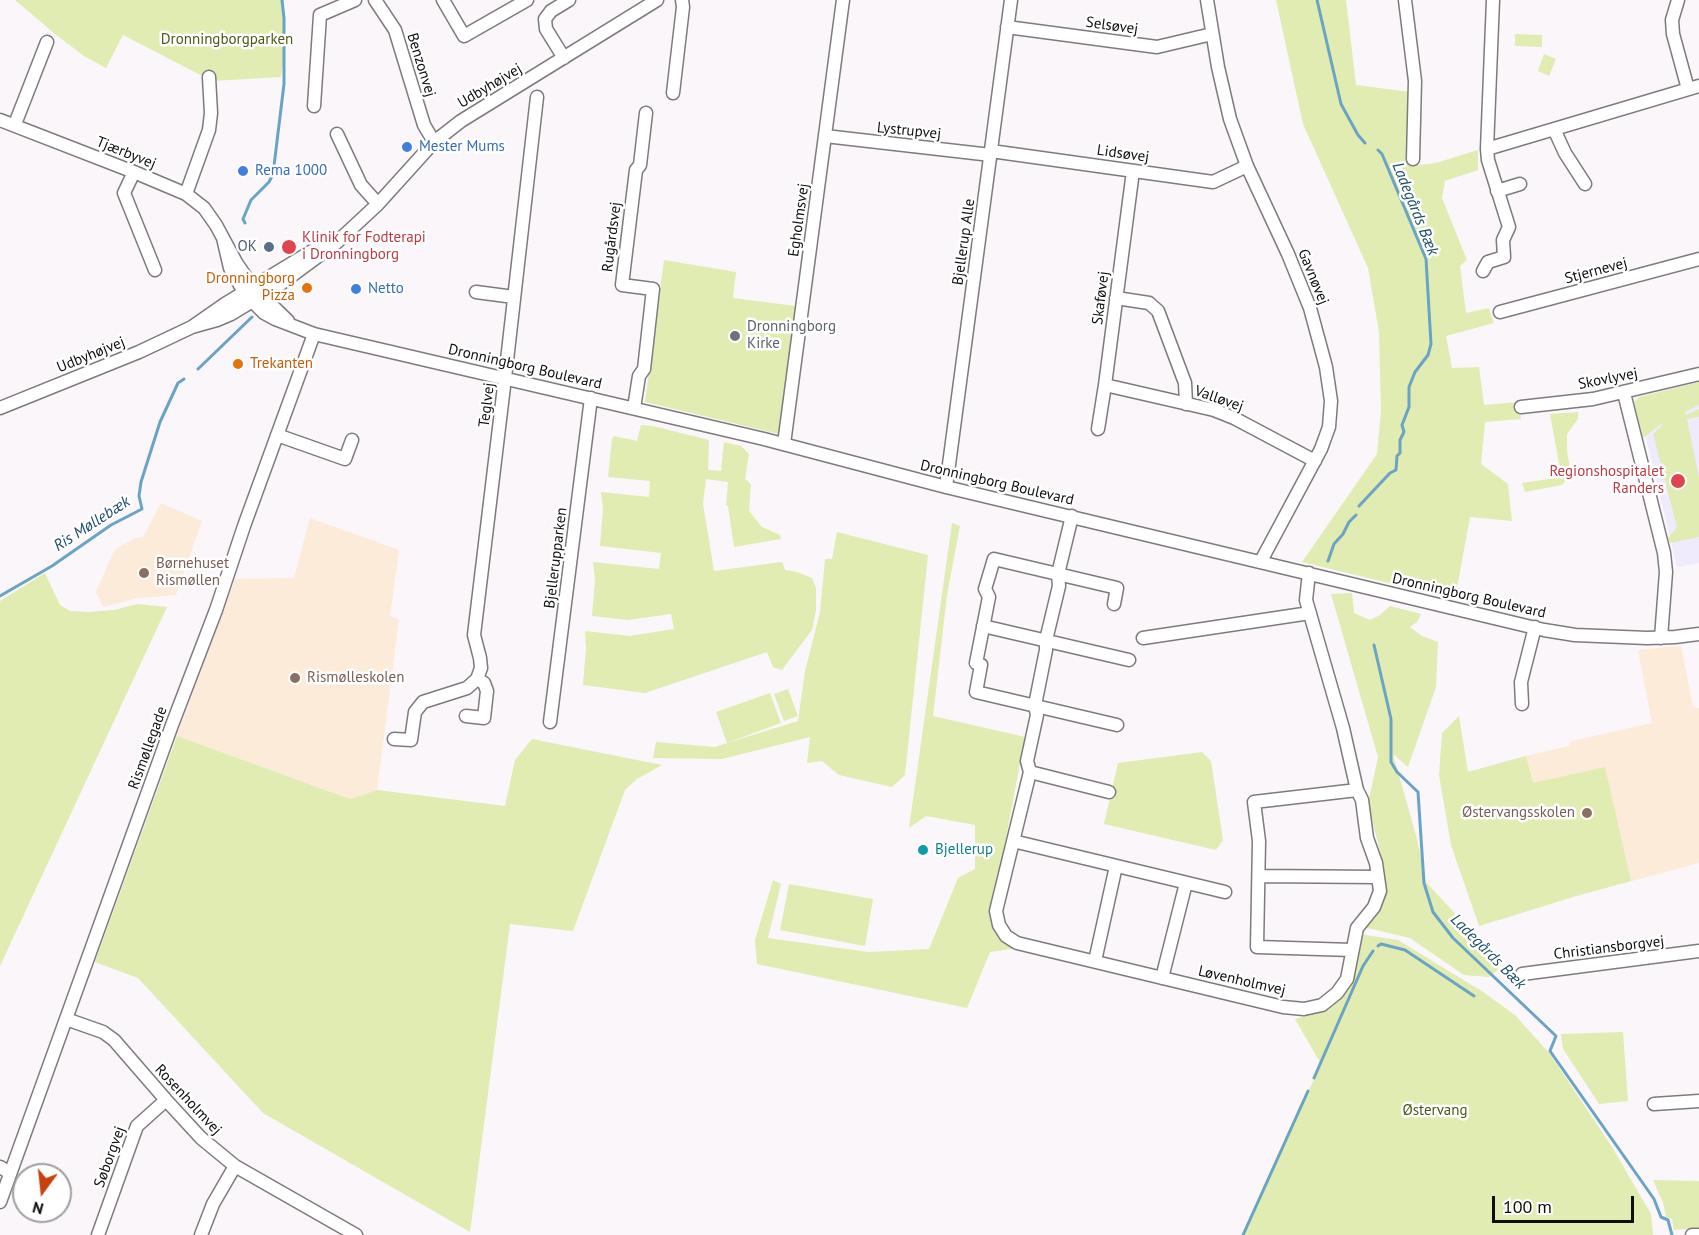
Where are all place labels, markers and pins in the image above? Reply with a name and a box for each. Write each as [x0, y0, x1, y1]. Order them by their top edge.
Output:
place label: Mester Mums [419, 138, 505, 156]
marker: Mester Mums [400, 140, 414, 154]
place label: Rema 1000 [255, 162, 327, 180]
marker: Rema 1000 [236, 164, 250, 178]
place label: Klinik for Fodterapi i Dronningborg [302, 229, 426, 264]
place label: OK [238, 238, 257, 256]
marker: Klinik for Fodterapi i Dronningborg [280, 238, 298, 256]
marker: OK [262, 240, 276, 254]
place label: Dronningborg Pizza [206, 270, 295, 305]
place label: Netto [368, 280, 404, 298]
marker: Dronningborg Pizza [300, 281, 314, 295]
marker: Netto [349, 282, 363, 296]
place label: Dronningborg Kirke [747, 318, 836, 353]
marker: Dronningborg Kirke [728, 329, 742, 343]
place label: Trekanten [250, 355, 313, 373]
marker: Trekanten [231, 357, 245, 371]
place label: Regionshospitalet Randers [1549, 463, 1664, 498]
marker: Regionshospitalet Randers [1669, 472, 1687, 490]
place label: Børnehuset Rismøllen [156, 555, 229, 590]
marker: Børnehuset Rismøllen [137, 566, 151, 580]
place label: Rismølleskolen [307, 669, 404, 687]
marker: Rismølleskolen [288, 671, 302, 685]
place label: Østervangsskolen [1462, 804, 1575, 822]
marker: Østervangsskolen [1580, 806, 1594, 820]
place label: Bjellerup [935, 841, 993, 859]
marker: Bjellerup [916, 843, 930, 857]

